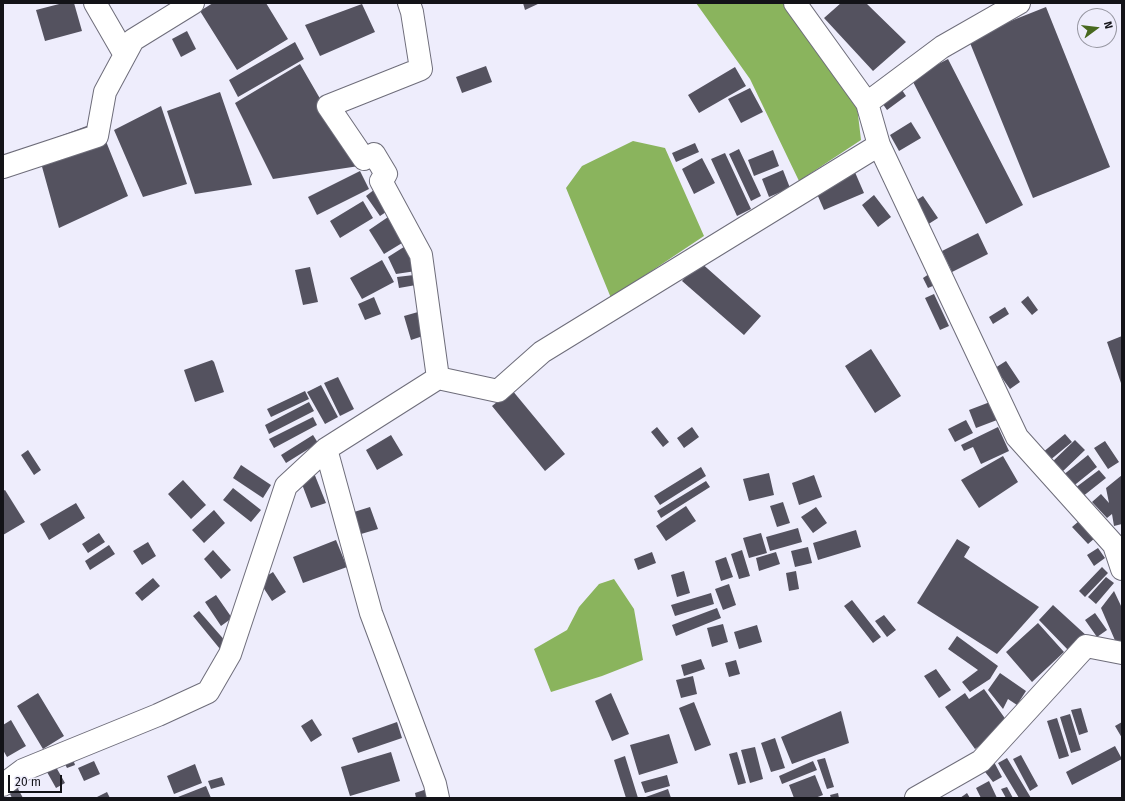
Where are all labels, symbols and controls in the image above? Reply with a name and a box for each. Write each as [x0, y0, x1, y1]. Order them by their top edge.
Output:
north arrow [1077, 8, 1117, 48]
text: N [1101, 20, 1115, 30]
scale bar [10, 767, 64, 793]
text: 20 m [15, 775, 41, 789]

